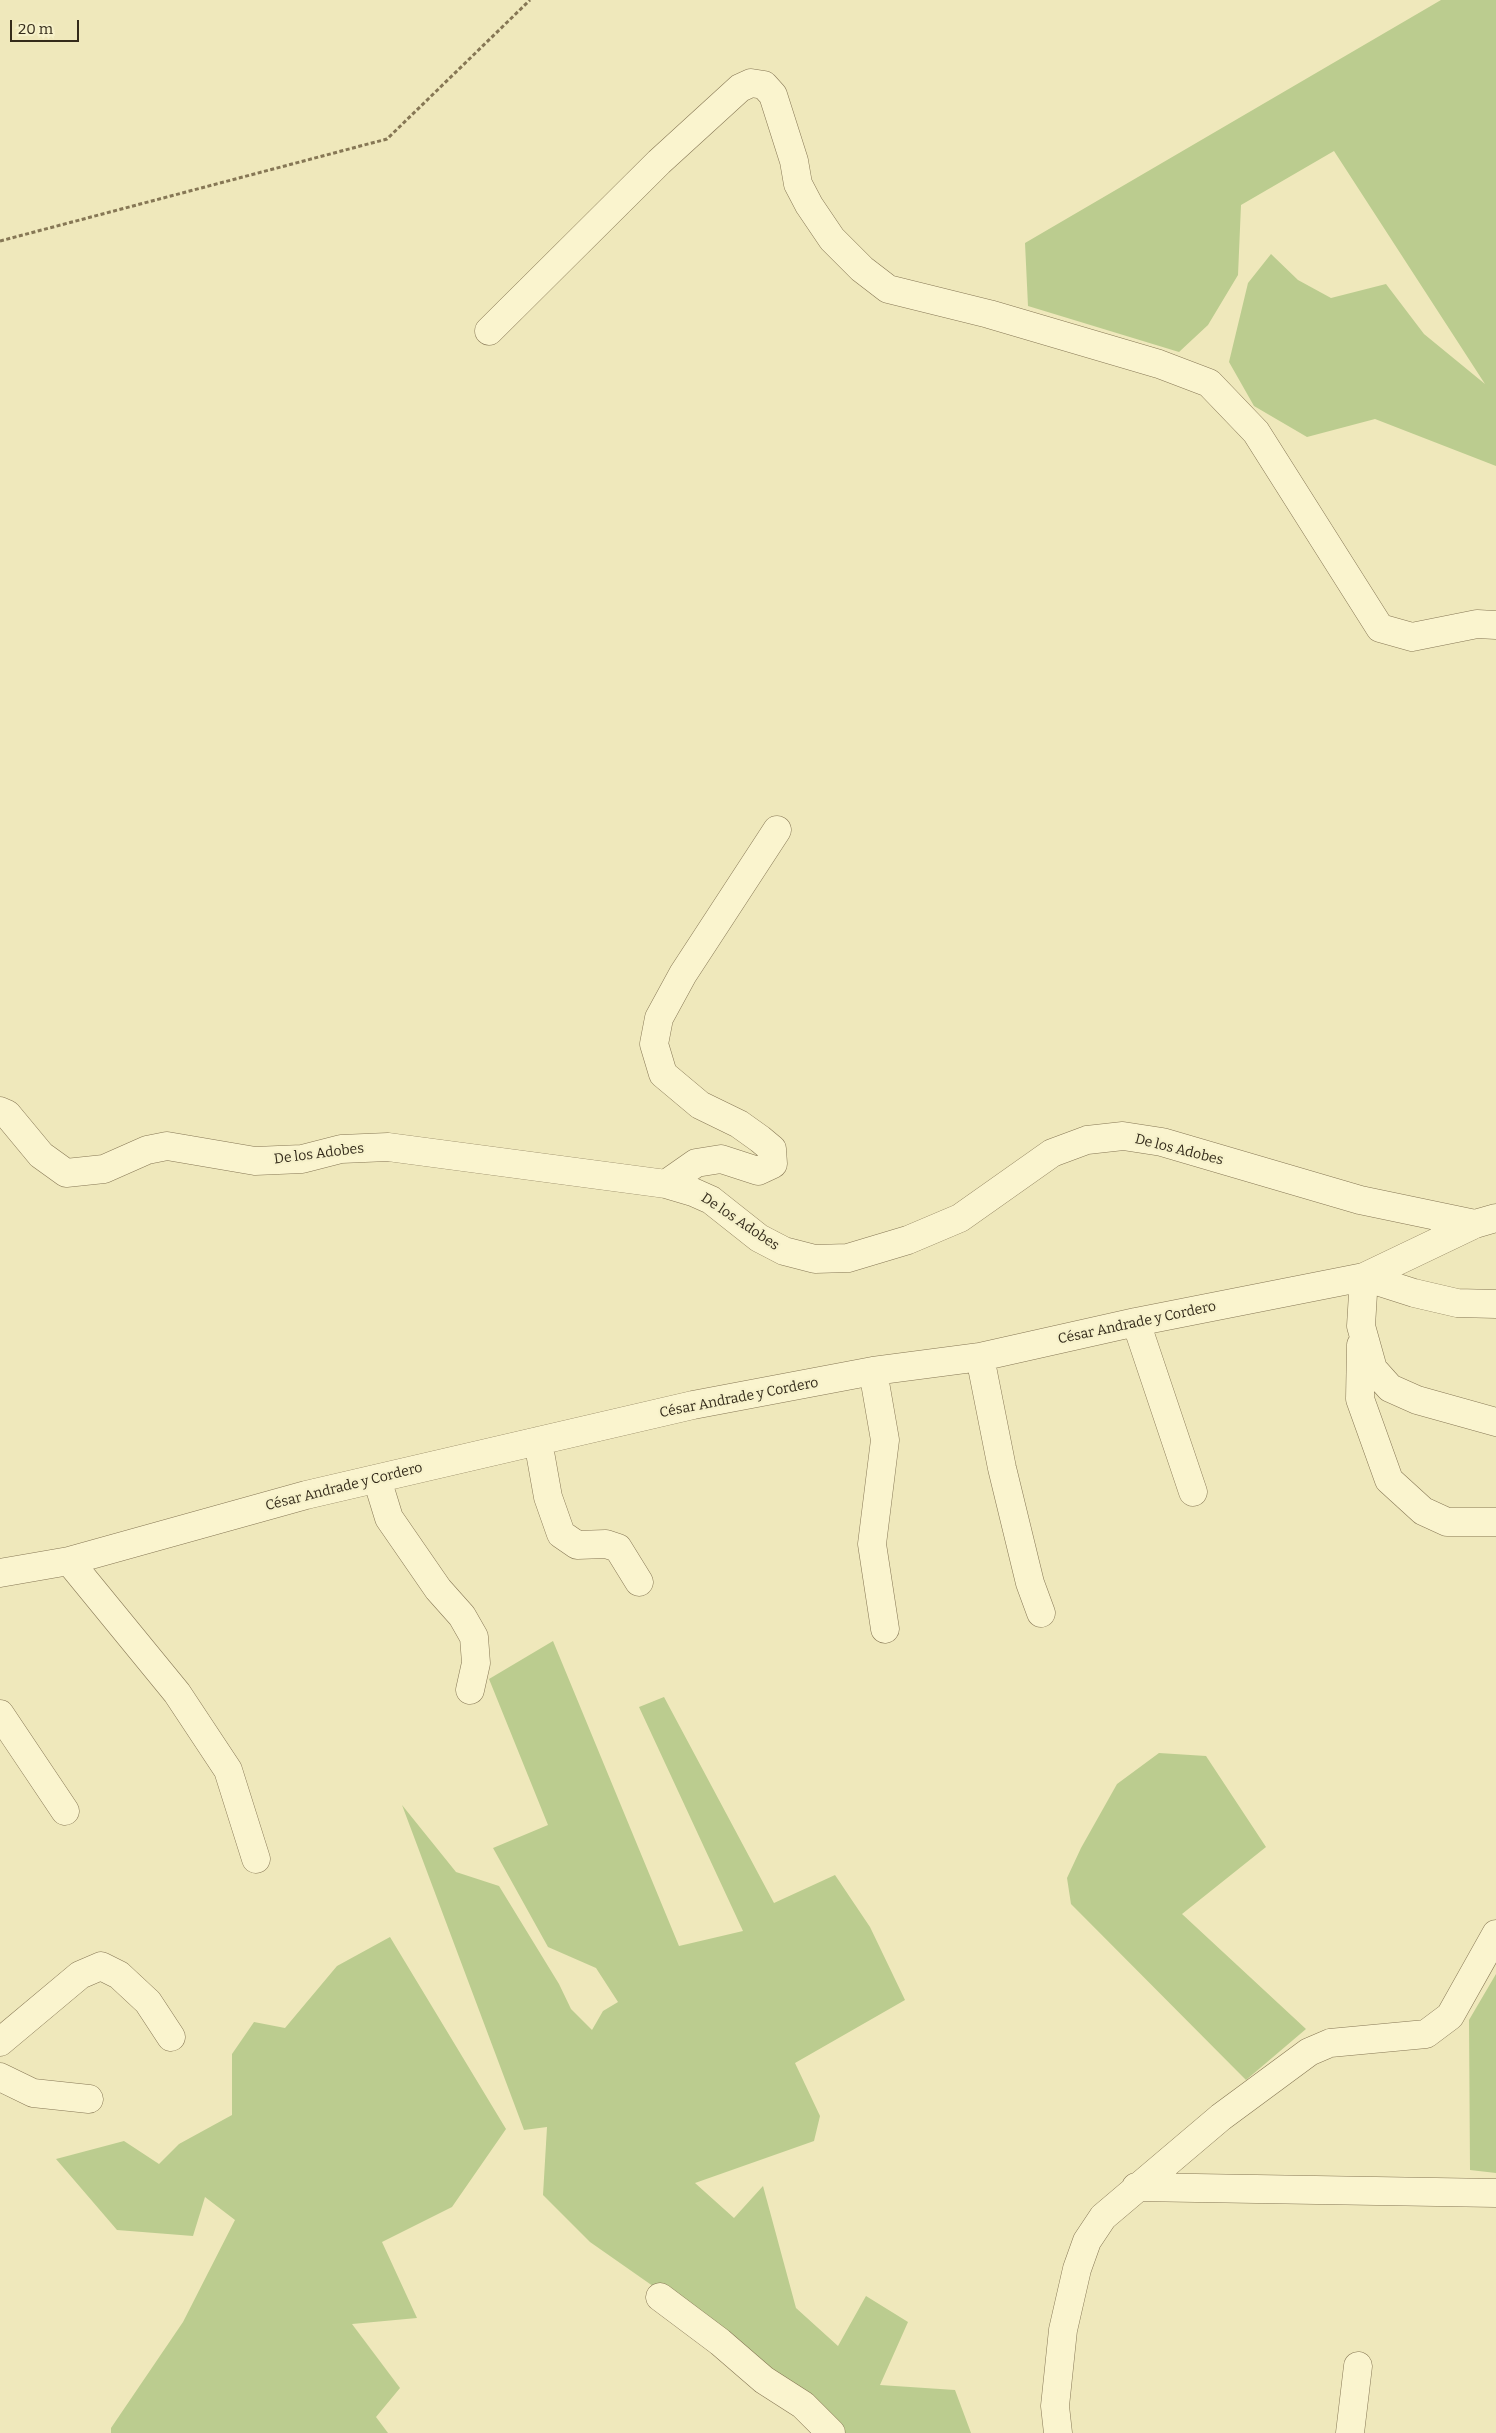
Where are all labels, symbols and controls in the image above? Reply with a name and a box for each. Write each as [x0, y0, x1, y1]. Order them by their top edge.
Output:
scale bar [12, 10, 81, 42]
text: 20 m [18, 20, 53, 38]
street label: De los Adobes [1133, 1131, 1225, 1169]
street label: De los Adobes [273, 1140, 365, 1168]
street label: De los Adobes [698, 1190, 782, 1254]
street label: César Andrade y Cordero [1056, 1298, 1218, 1348]
street label: César Andrade y Cordero [658, 1374, 820, 1422]
street label: César Andrade y Cordero [264, 1459, 424, 1515]

